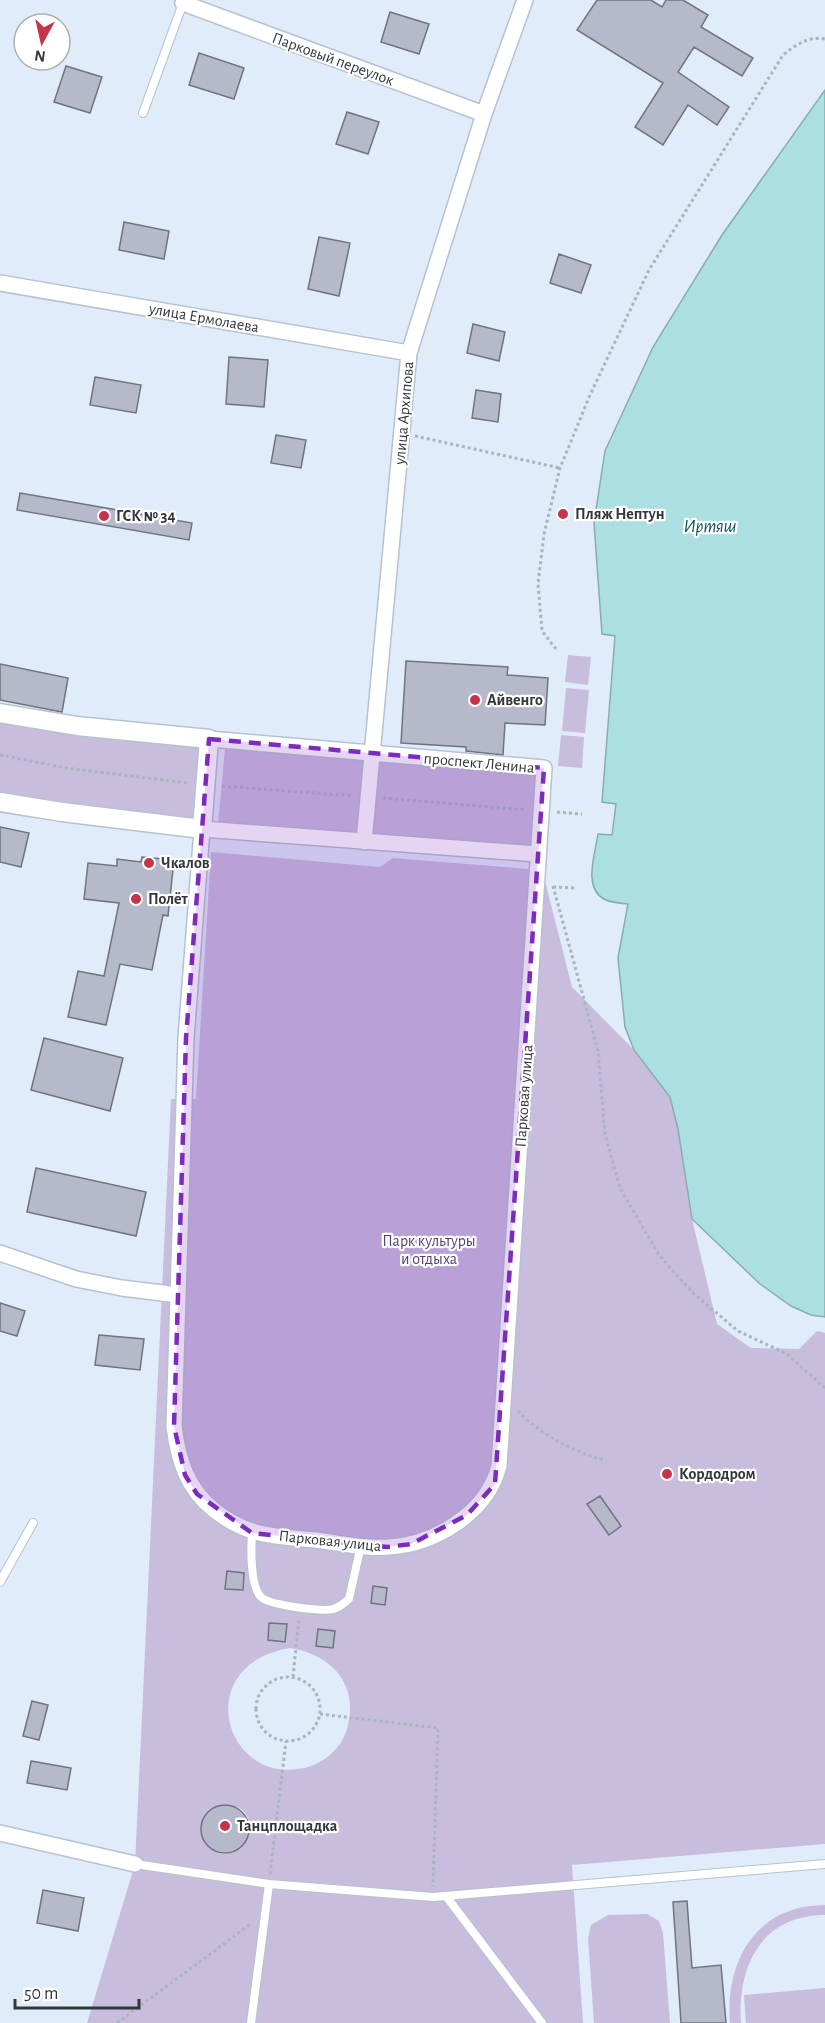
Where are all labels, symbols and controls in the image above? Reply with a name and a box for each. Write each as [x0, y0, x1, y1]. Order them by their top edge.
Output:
north arrow [12, 12, 72, 72]
street label: Парковый переулок [270, 30, 397, 90]
text: N [33, 47, 47, 65]
street label: улица Ермолаева [147, 300, 260, 337]
street label: улица Архипова [391, 361, 417, 466]
place label: Пляж Нептун [575, 506, 665, 523]
marker: Пляж Нептун [556, 507, 570, 521]
place label: ГСК № 34 [116, 508, 175, 524]
marker: ГСК № 34 [97, 509, 111, 523]
water label: Иртяш [684, 518, 736, 536]
place label: Айвенго [487, 692, 543, 708]
marker: Айвенго [468, 693, 482, 707]
street label: проспект Ленина [423, 750, 535, 776]
place label: Чкалов [161, 855, 210, 871]
marker: Чкалов [142, 856, 156, 870]
place label: Полёт [148, 891, 189, 907]
marker: Полёт [129, 892, 143, 906]
street label: Парковая улица [512, 1044, 537, 1148]
park label: Парк культуры и отдыха [382, 1233, 476, 1267]
place label: Кордодром [679, 1466, 756, 1482]
marker: Кордодром [660, 1467, 674, 1481]
street label: Парковая улица [278, 1528, 382, 1555]
place label: Танцплощадка [237, 1818, 338, 1834]
marker: Танцплощадка [218, 1819, 232, 1833]
scale bar [15, 1972, 140, 2010]
text: 50 m [24, 1985, 58, 2003]

